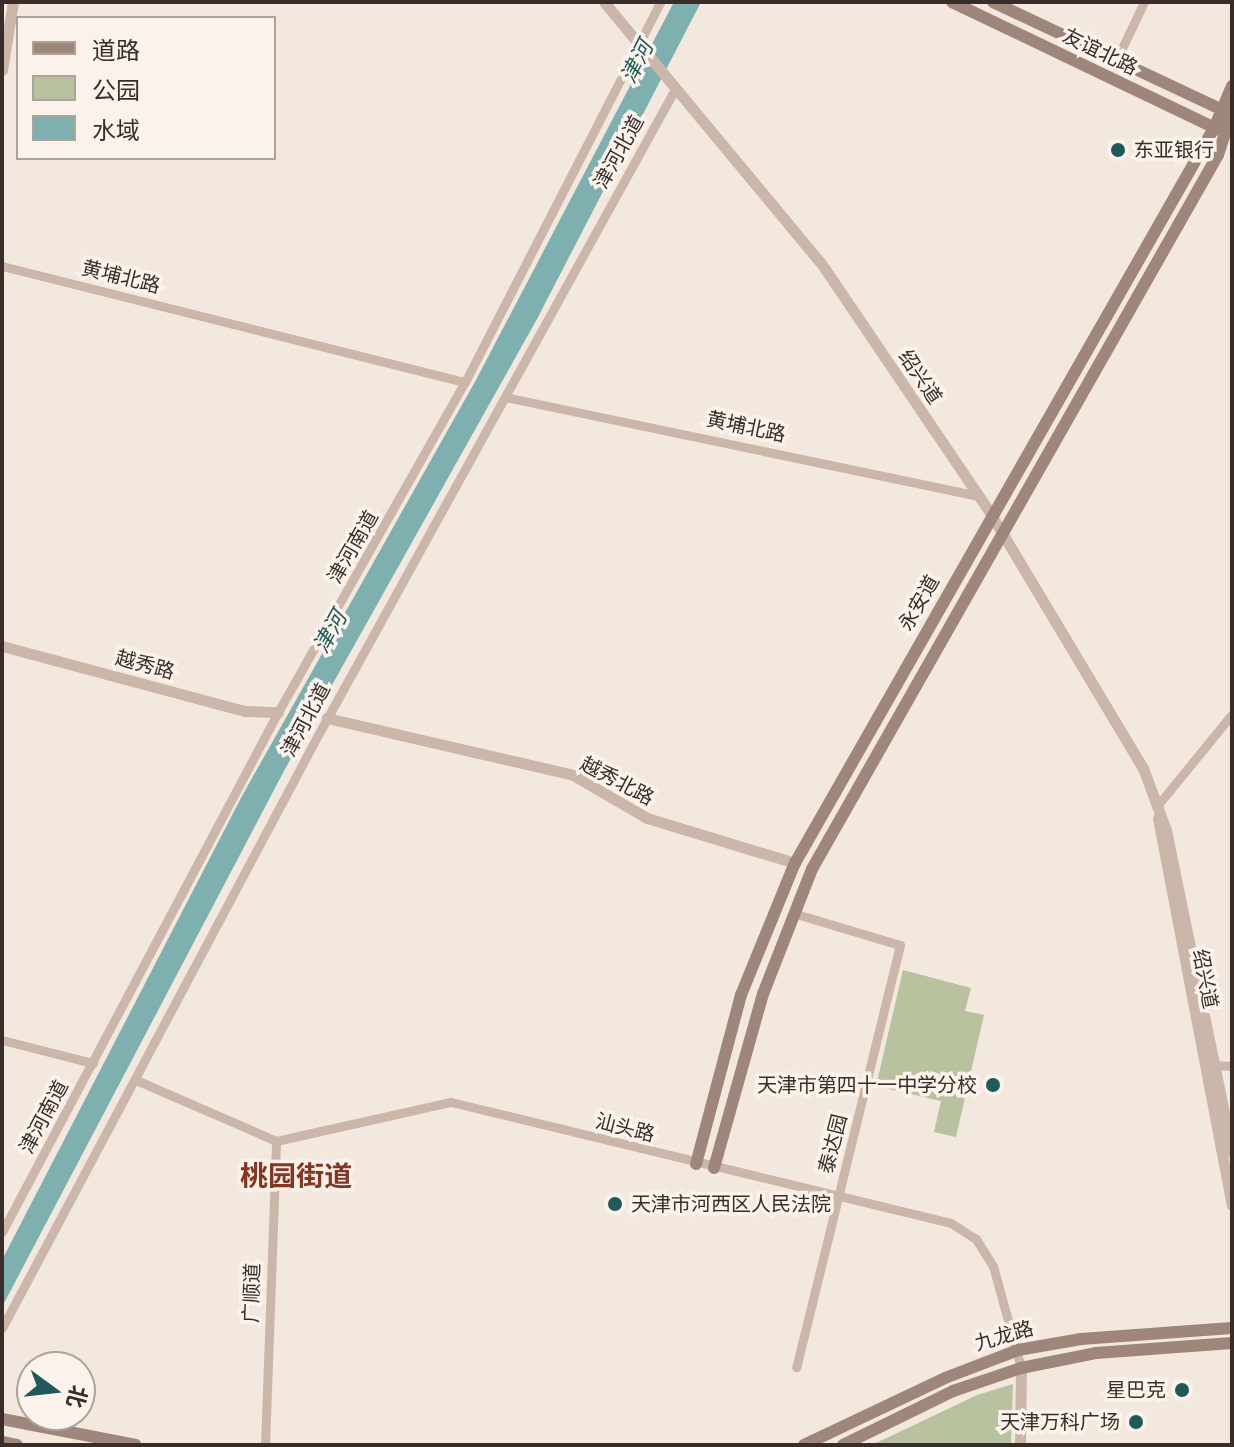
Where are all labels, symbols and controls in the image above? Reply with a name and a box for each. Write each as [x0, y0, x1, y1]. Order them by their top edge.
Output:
legend [16, 16, 276, 160]
street label: 友谊北路 [1059, 24, 1141, 80]
text: 道路 [92, 36, 140, 65]
water label: 津河 [615, 36, 659, 88]
text: 公园 [92, 76, 140, 105]
street label: 津河北道 [589, 111, 649, 193]
text: 水域 [92, 116, 140, 145]
place label: 东亚银行 [1134, 138, 1214, 162]
marker: 东亚银行 [1109, 141, 1127, 159]
street label: 黄埔北路 [79, 256, 163, 298]
street label: 绍兴道 [893, 345, 947, 409]
street label: 黄埔北路 [704, 407, 788, 447]
street label: 津河南道 [323, 506, 383, 588]
street label: 永安道 [894, 571, 944, 635]
water label: 津河 [308, 606, 352, 658]
street label: 越秀路 [113, 646, 177, 684]
street label: 津河北道 [277, 679, 335, 761]
street label: 越秀北路 [576, 752, 658, 810]
street label: 绍兴道 [1187, 947, 1223, 1011]
place label: 天津市第四十一中学分校 [757, 1073, 977, 1097]
street label: 津河南道 [15, 1076, 73, 1158]
marker: 天津市第四十一中学分校 [984, 1076, 1002, 1094]
street label: 汕头路 [593, 1109, 657, 1147]
street label: 泰达园 [814, 1112, 852, 1176]
district label: 桃园街道 [240, 1160, 352, 1194]
place label: 天津市河西区人民法院 [631, 1192, 831, 1216]
marker: 天津市河西区人民法院 [606, 1195, 624, 1213]
street label: 广顺道 [239, 1263, 265, 1323]
street label: 九龙路 [972, 1316, 1036, 1356]
north arrow [16, 1351, 96, 1431]
place label: 星巴克 [1106, 1378, 1166, 1402]
marker: 星巴克 [1173, 1381, 1191, 1399]
text: 北 [62, 1383, 93, 1411]
place label: 天津万科广场 [1000, 1410, 1120, 1434]
marker: 天津万科广场 [1127, 1413, 1145, 1431]

